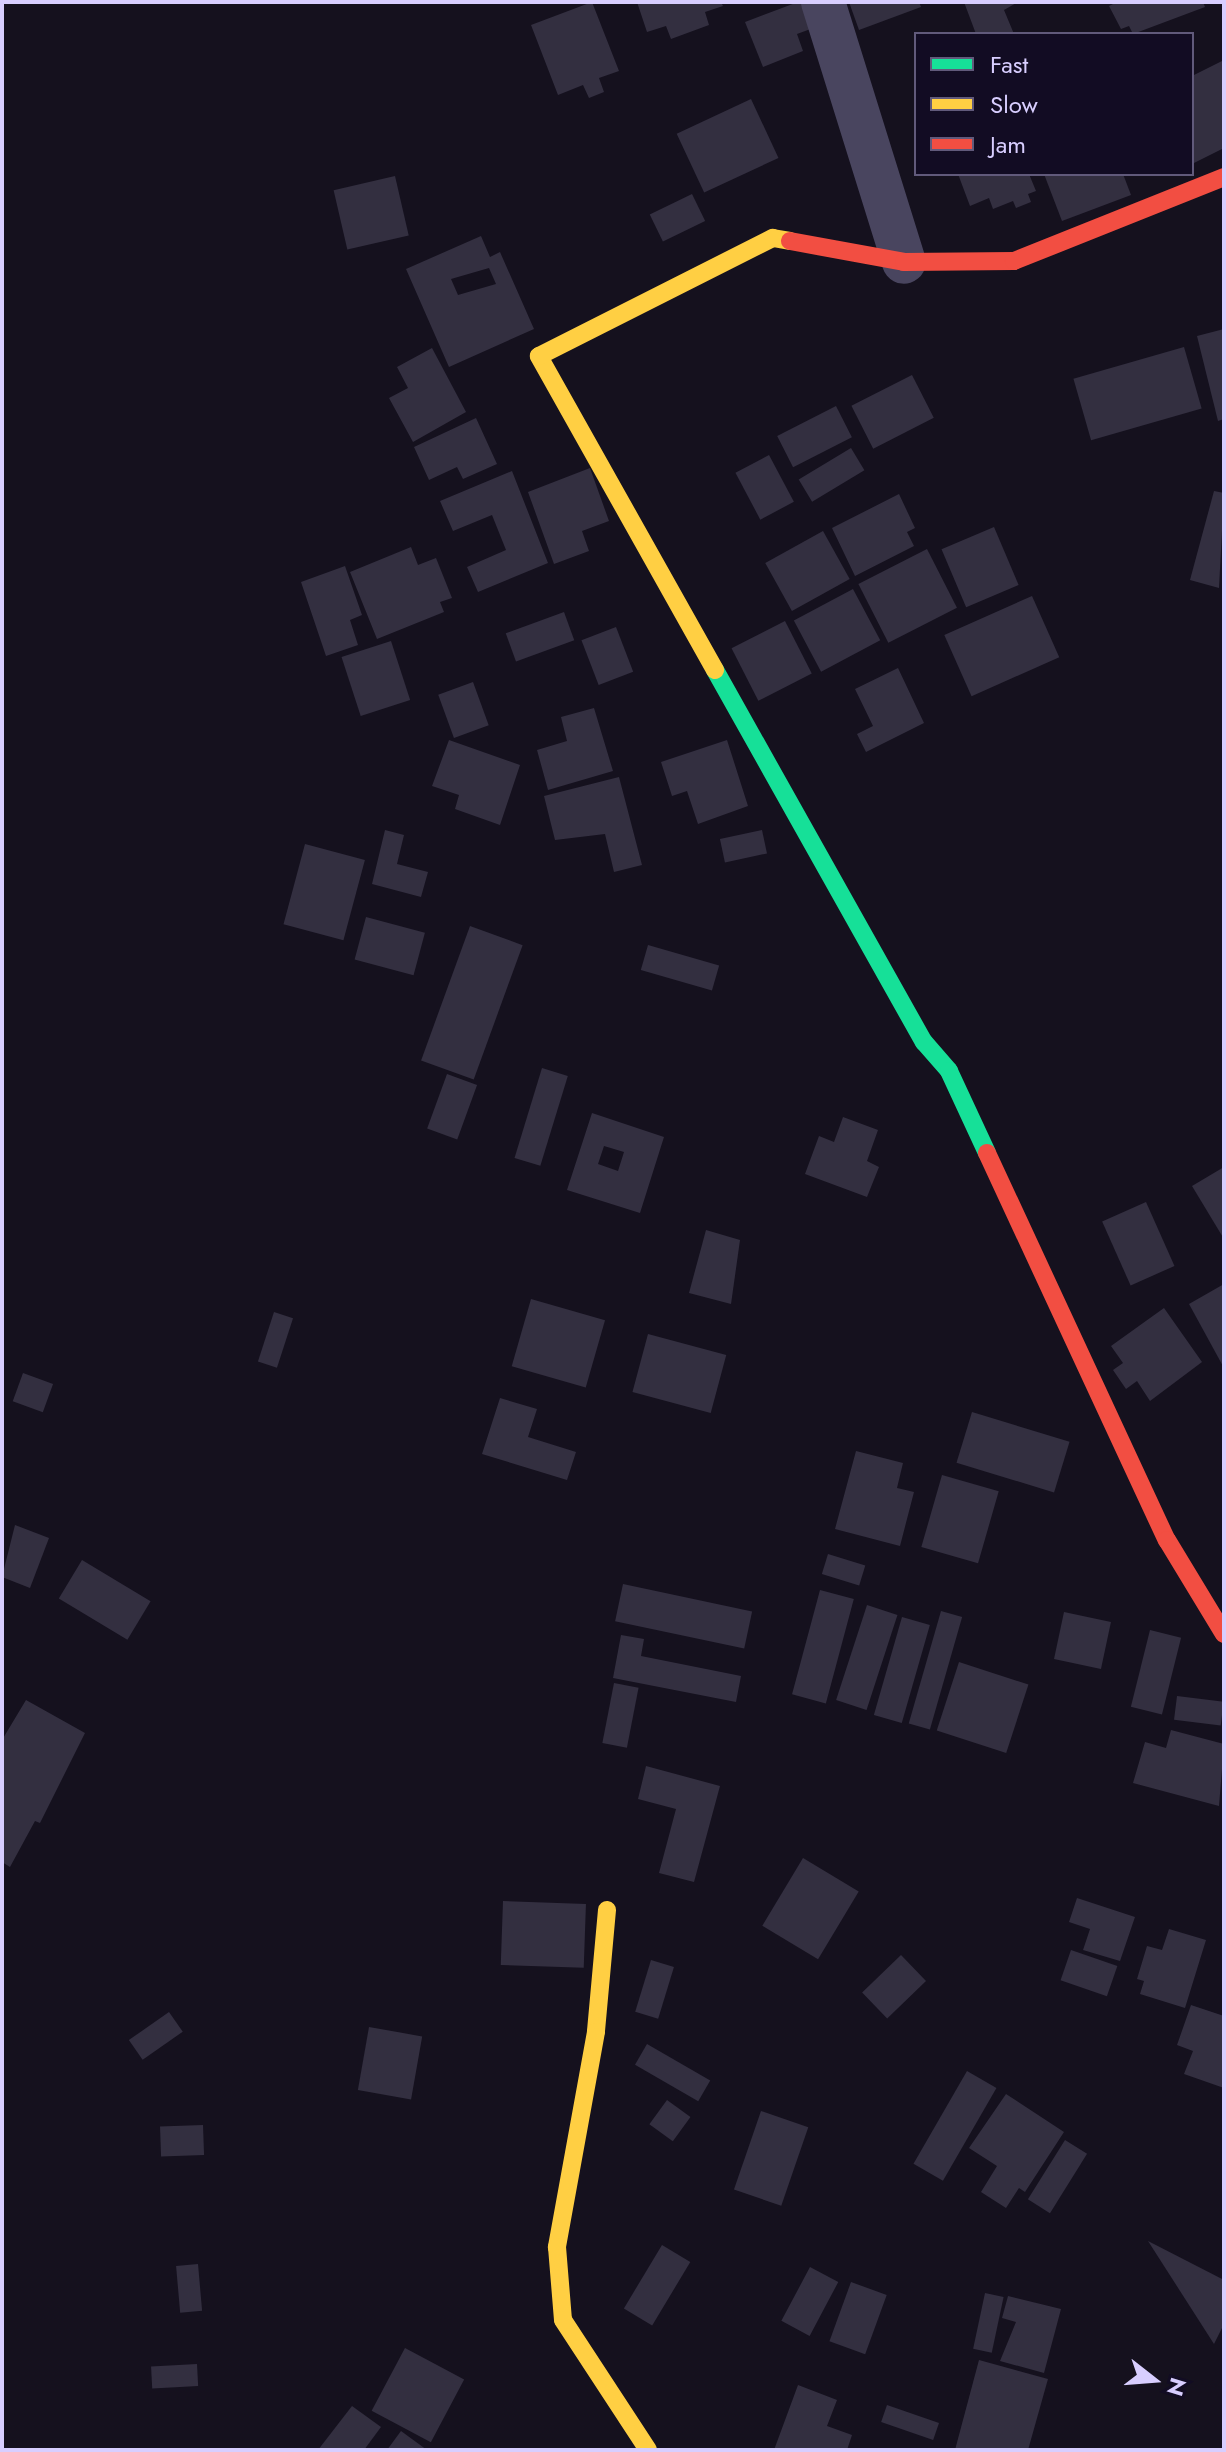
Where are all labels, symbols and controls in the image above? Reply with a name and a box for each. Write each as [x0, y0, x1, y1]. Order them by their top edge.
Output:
legend [914, 32, 1194, 176]
text: Fast [990, 47, 1028, 82]
text: Slow [990, 87, 1038, 122]
text: Jam [990, 127, 1026, 162]
north arrow [1114, 2340, 1194, 2420]
text: N [1159, 2374, 1195, 2400]

